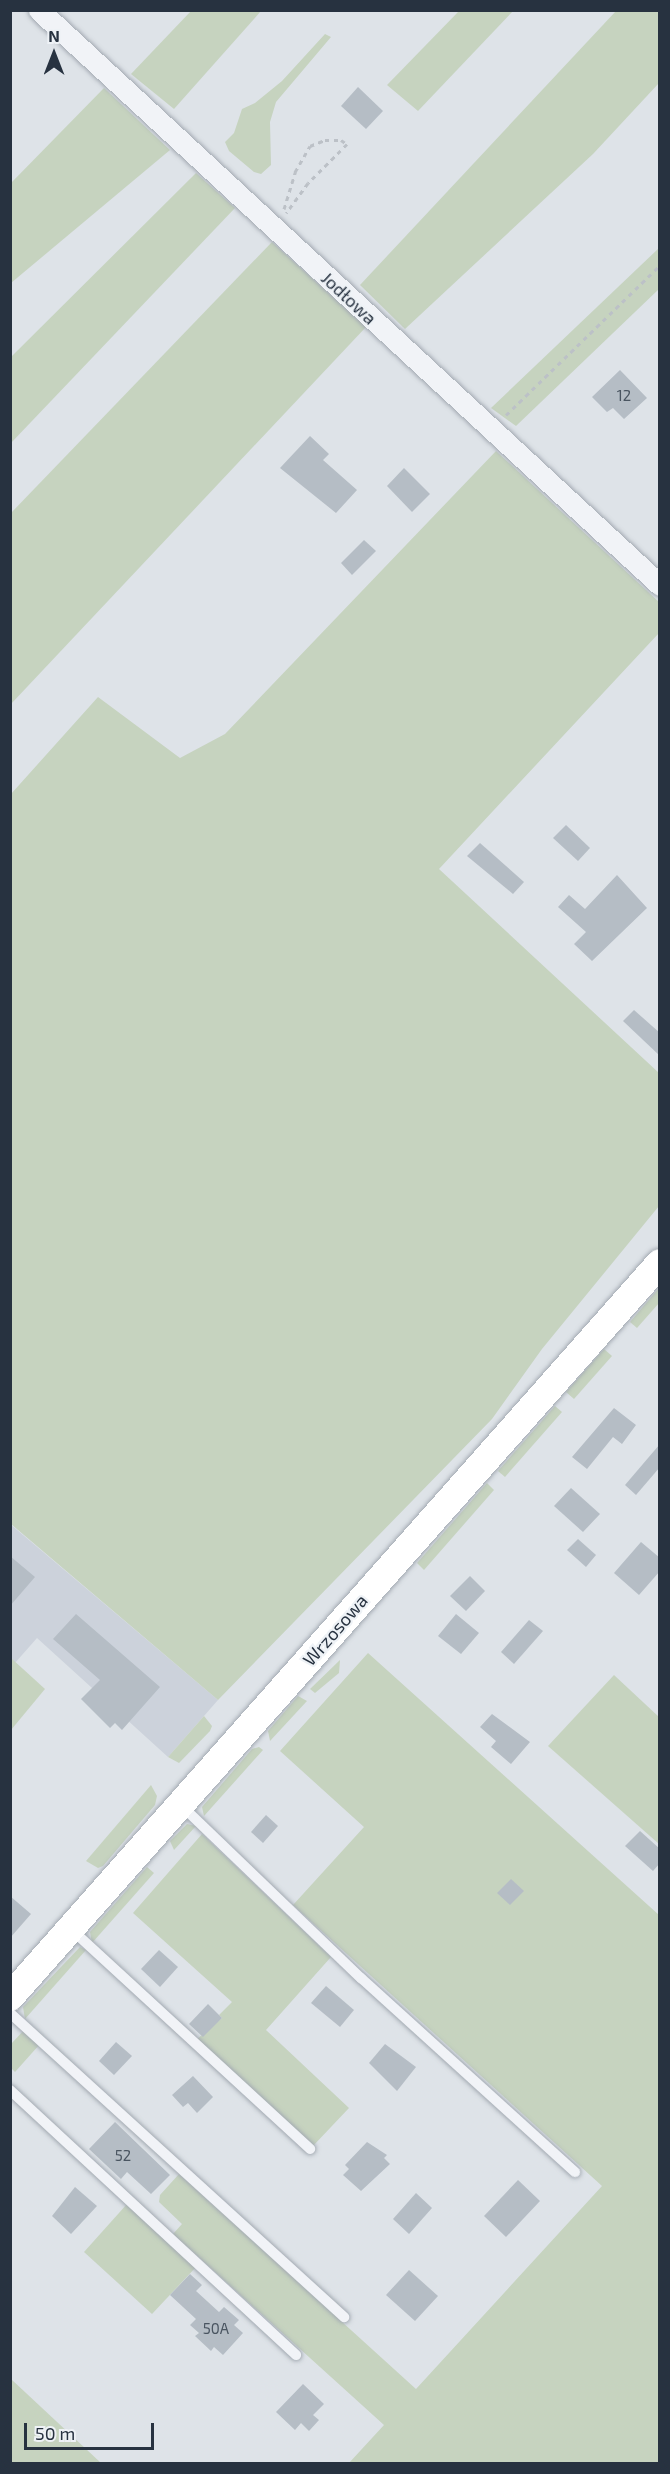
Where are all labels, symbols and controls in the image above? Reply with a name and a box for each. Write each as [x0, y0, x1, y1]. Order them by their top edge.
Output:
north arrow [24, 24, 84, 84]
text: N [48, 26, 60, 45]
street label: Jodłowa [317, 267, 381, 329]
house number: 12 [617, 387, 631, 405]
street label: Wrzosowa [298, 1590, 372, 1670]
house number: 52 [115, 2147, 131, 2165]
house number: 50A [203, 2320, 229, 2338]
scale bar [27, 2411, 158, 2449]
text: 50 m [35, 2422, 75, 2444]

